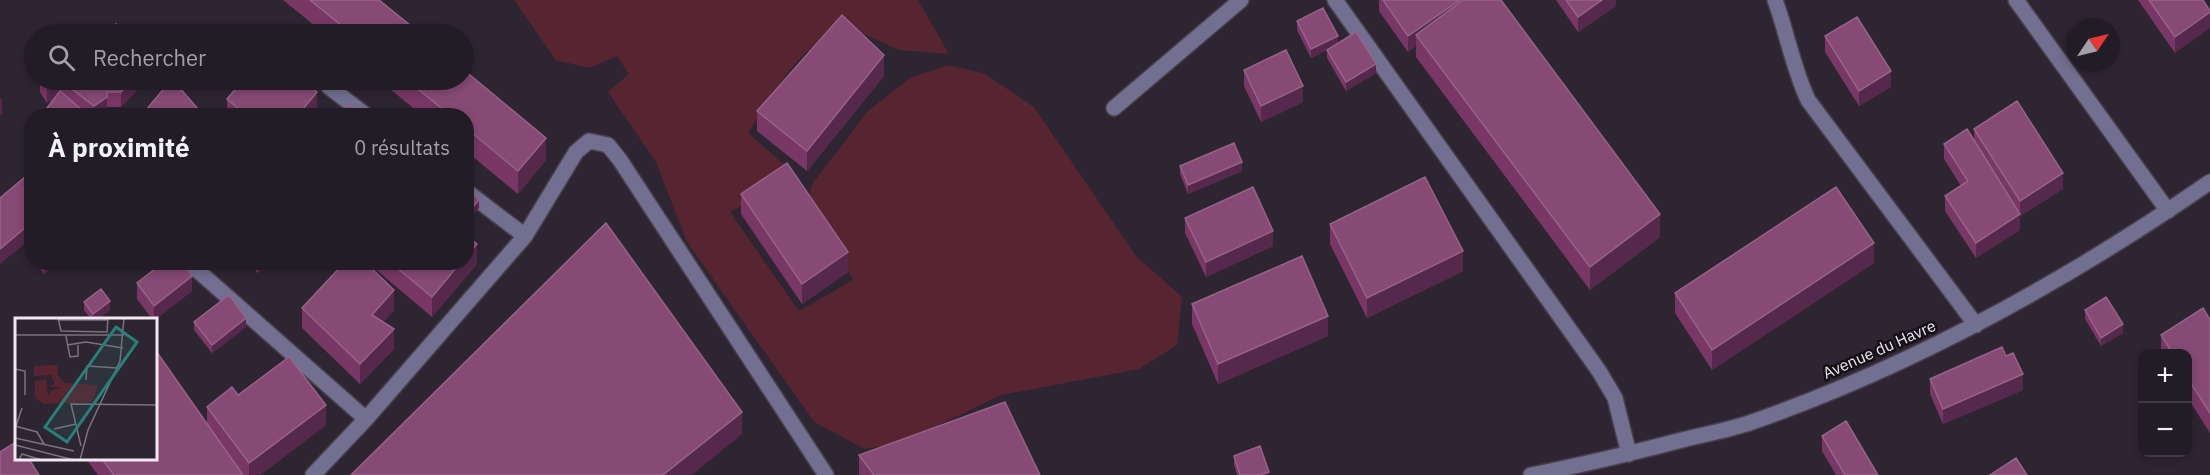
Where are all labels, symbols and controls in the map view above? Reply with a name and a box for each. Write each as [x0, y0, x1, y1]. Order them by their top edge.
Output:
north arrow [2066, 18, 2120, 72]
search box [24, 24, 474, 90]
icon: search [45, 41, 78, 74]
text: Rechercher [93, 43, 206, 72]
text: À proximité [48, 130, 190, 164]
text: 0 résultats [354, 134, 450, 161]
street label: Avenue du Havre [1819, 315, 1939, 383]
inset map [15, 318, 158, 460]
map controls [2138, 349, 2192, 457]
button: + [2138, 349, 2192, 403]
button: − [2138, 403, 2192, 457]

